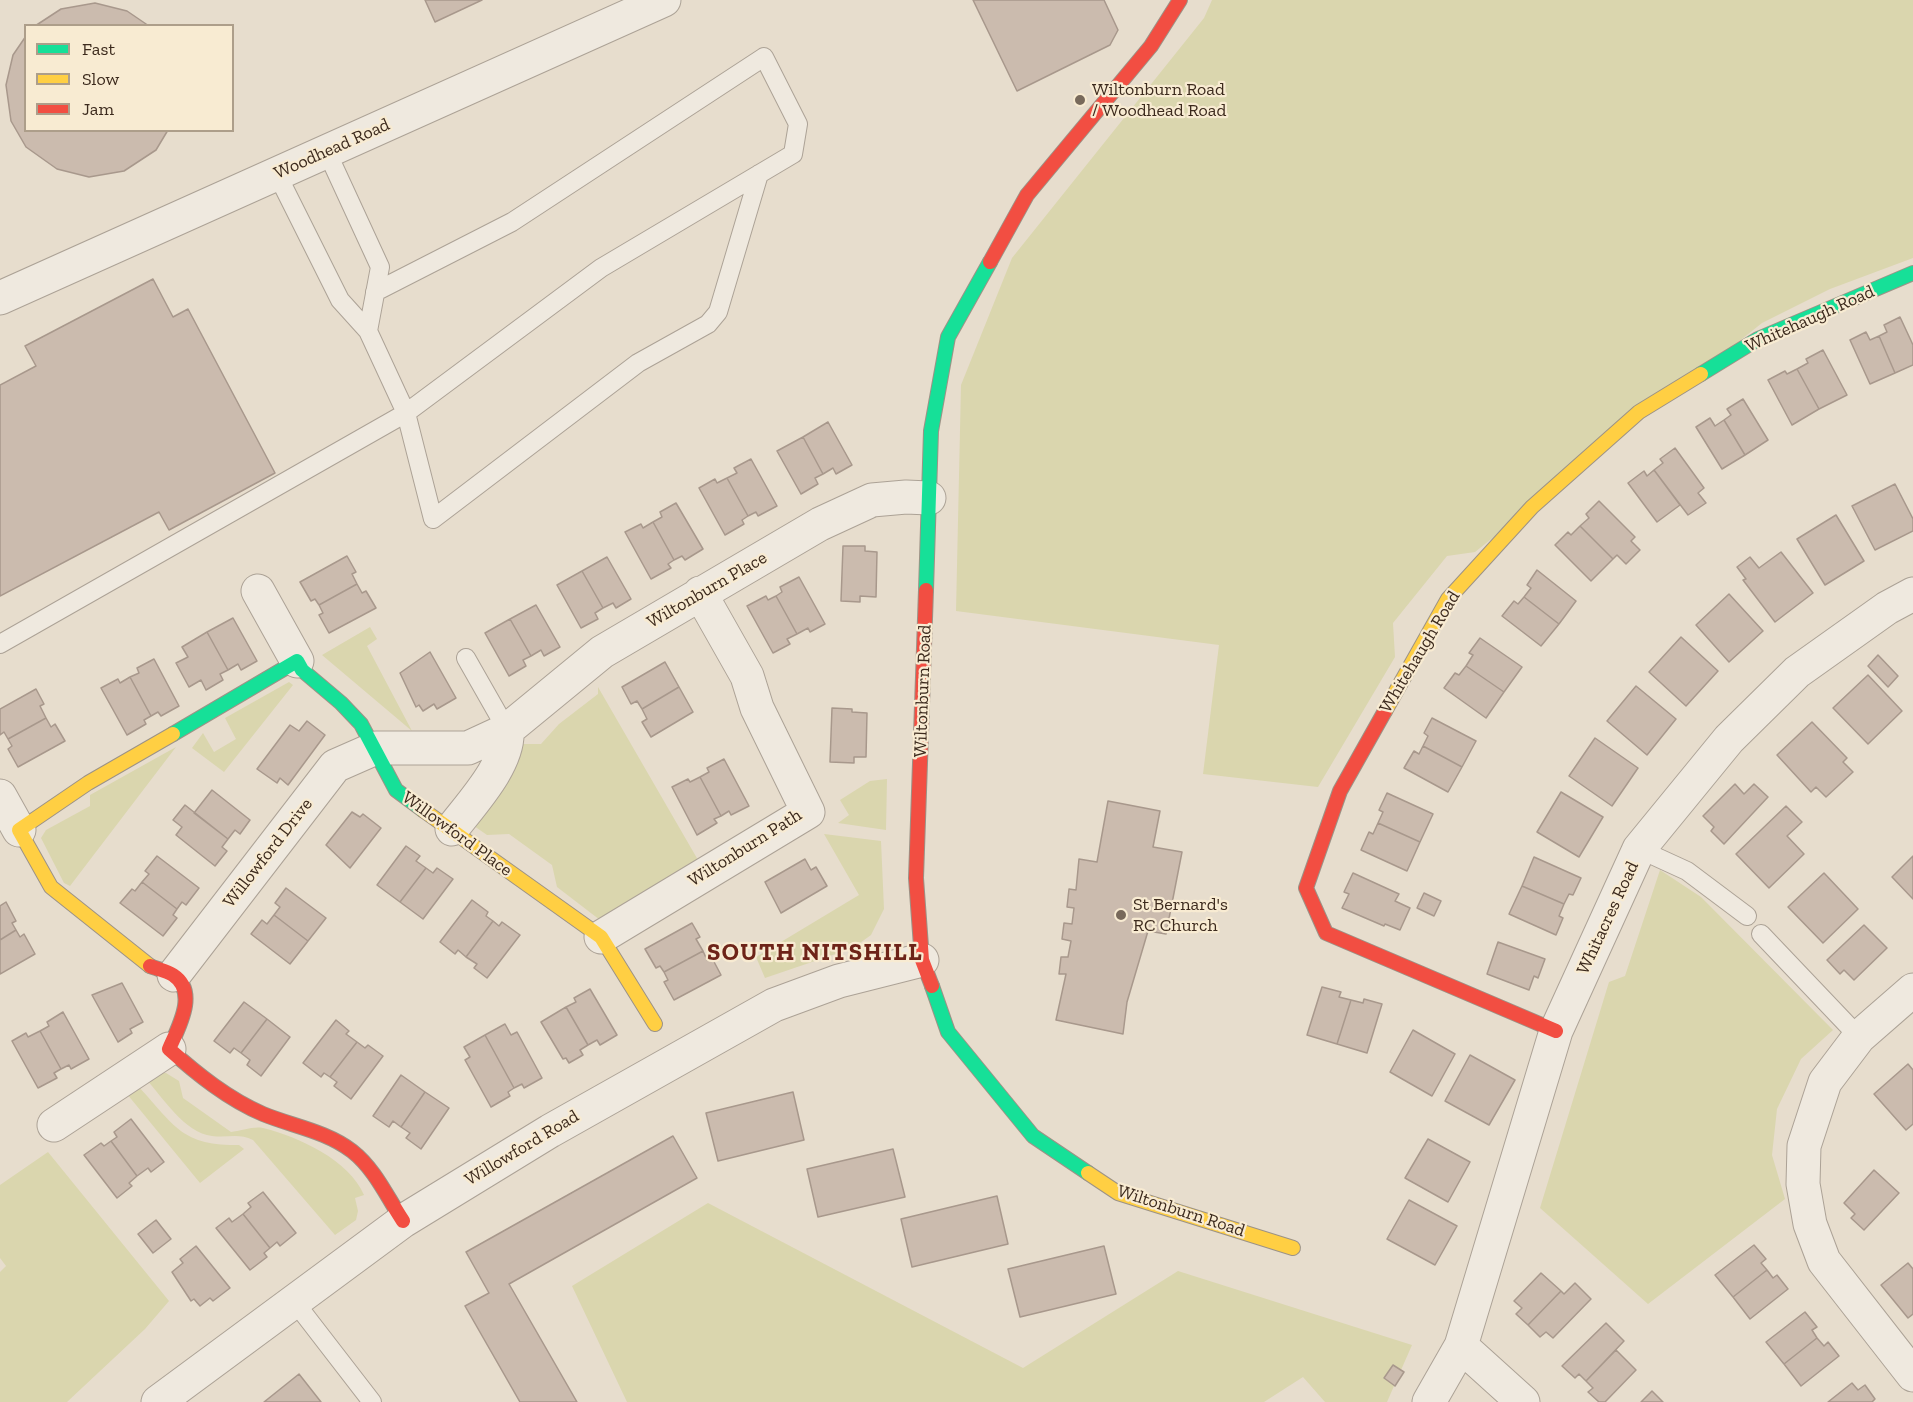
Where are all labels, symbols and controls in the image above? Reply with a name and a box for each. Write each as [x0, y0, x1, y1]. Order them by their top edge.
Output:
legend [24, 24, 234, 132]
text: Fast [82, 38, 115, 60]
text: Slow [82, 68, 119, 90]
place label: Wiltonburn Road / Woodhead Road [1092, 79, 1226, 122]
marker: Wiltonburn Road / Woodhead Road [1073, 93, 1087, 107]
text: Jam [82, 98, 114, 120]
street label: Woodhead Road [271, 114, 393, 184]
street label: Whitehaugh Road [1742, 281, 1878, 357]
street label: Wiltonburn Place [643, 547, 771, 633]
street label: Whitehaugh Road [1375, 587, 1465, 717]
street label: Wiltonburn Road [910, 624, 936, 758]
street label: Willowford Place [398, 787, 516, 881]
street label: Willowford Drive [219, 794, 317, 912]
street label: Wiltonburn Path [684, 804, 806, 892]
street label: Whitacres Road [1572, 858, 1644, 978]
place label: St Bernard's RC Church [1133, 894, 1228, 936]
marker: St Bernard's RC Church [1114, 908, 1128, 922]
district label: SOUTH NITSHILL [707, 939, 923, 967]
street label: Willowford Road [461, 1106, 583, 1190]
street label: Wiltonburn Road [1114, 1180, 1248, 1242]

